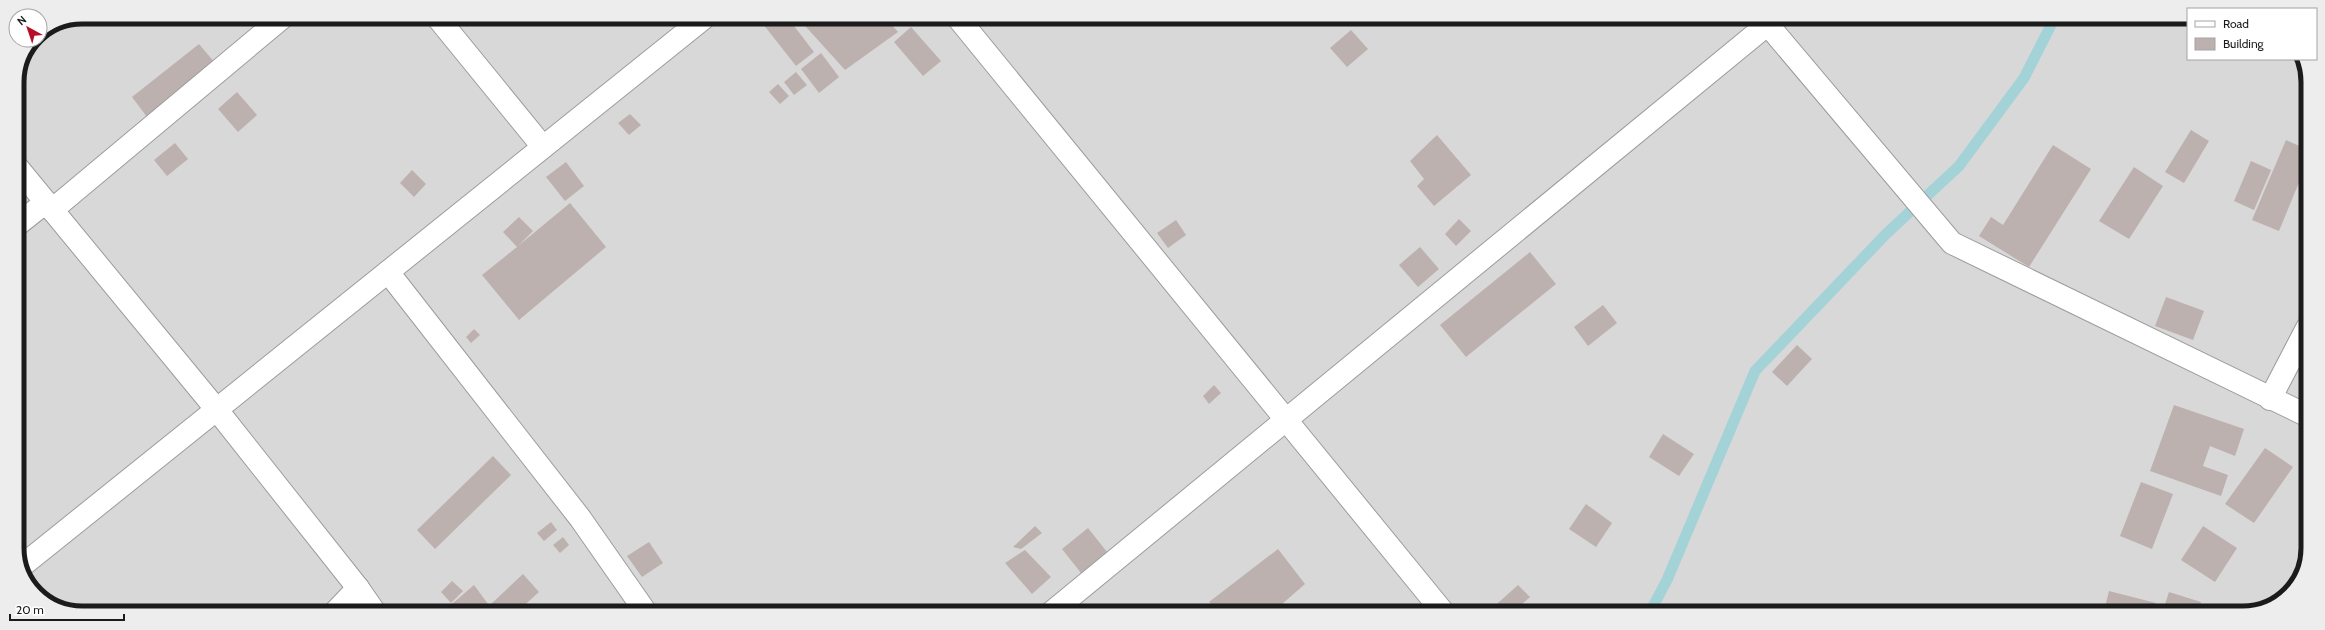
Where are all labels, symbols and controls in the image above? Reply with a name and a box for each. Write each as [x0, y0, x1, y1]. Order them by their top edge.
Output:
north arrow [8, 8, 48, 48]
legend [2187, 8, 2317, 60]
text: N [14, 12, 29, 28]
text: Road [2223, 16, 2249, 31]
text: Building [2223, 36, 2265, 51]
scale bar [10, 596, 124, 622]
text: 20 m [16, 602, 44, 617]

